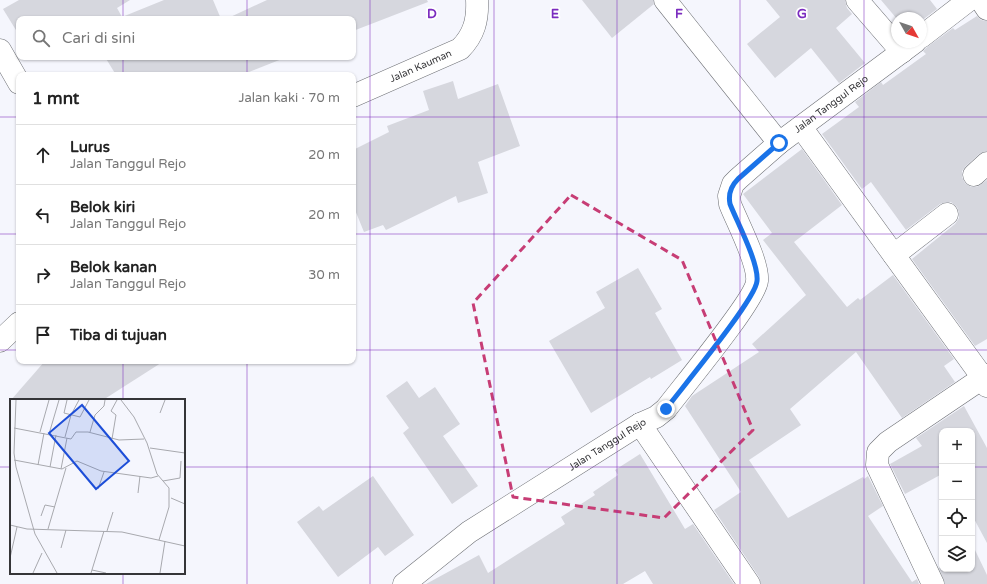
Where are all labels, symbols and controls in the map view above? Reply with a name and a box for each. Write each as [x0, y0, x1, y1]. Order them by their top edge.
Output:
text: D [427, 6, 437, 22]
text: E [551, 6, 559, 22]
text: F [675, 6, 683, 22]
text: G [797, 6, 807, 22]
north arrow [891, 12, 927, 48]
search box [16, 16, 356, 60]
icon: search [30, 27, 52, 49]
text: Cari di sini [62, 29, 135, 47]
street label: Jalan Kauman [388, 47, 454, 85]
street label: Jalan Tanggul Rejo [792, 73, 871, 136]
text: 1 mnt [32, 88, 79, 109]
text: Jalan kaki · 70 m [238, 90, 340, 106]
route start [770, 134, 788, 152]
text: Lurus [70, 138, 110, 156]
icon: ahead [32, 144, 54, 166]
text: 20 m [308, 147, 340, 163]
text: Jalan Tanggul Rejo [70, 156, 186, 172]
text: Belok kiri [70, 198, 135, 216]
icon: left [32, 204, 54, 226]
text: 20 m [308, 207, 340, 223]
text: Jalan Tanggul Rejo [70, 216, 186, 232]
text: Belok kanan [70, 258, 157, 276]
icon: right [32, 264, 54, 286]
text: 30 m [308, 267, 340, 283]
text: Jalan Tanggul Rejo [70, 276, 186, 292]
icon: arrive [32, 324, 54, 346]
text: Tiba di tujuan [70, 326, 167, 344]
inset map [10, 399, 185, 574]
route end [657, 400, 675, 418]
street label: Jalan Tanggul Rejo [566, 416, 648, 473]
map controls [939, 428, 975, 572]
button: + [939, 428, 975, 464]
button: − [939, 464, 975, 500]
button: locate [939, 500, 975, 536]
button: layers [939, 536, 975, 572]

